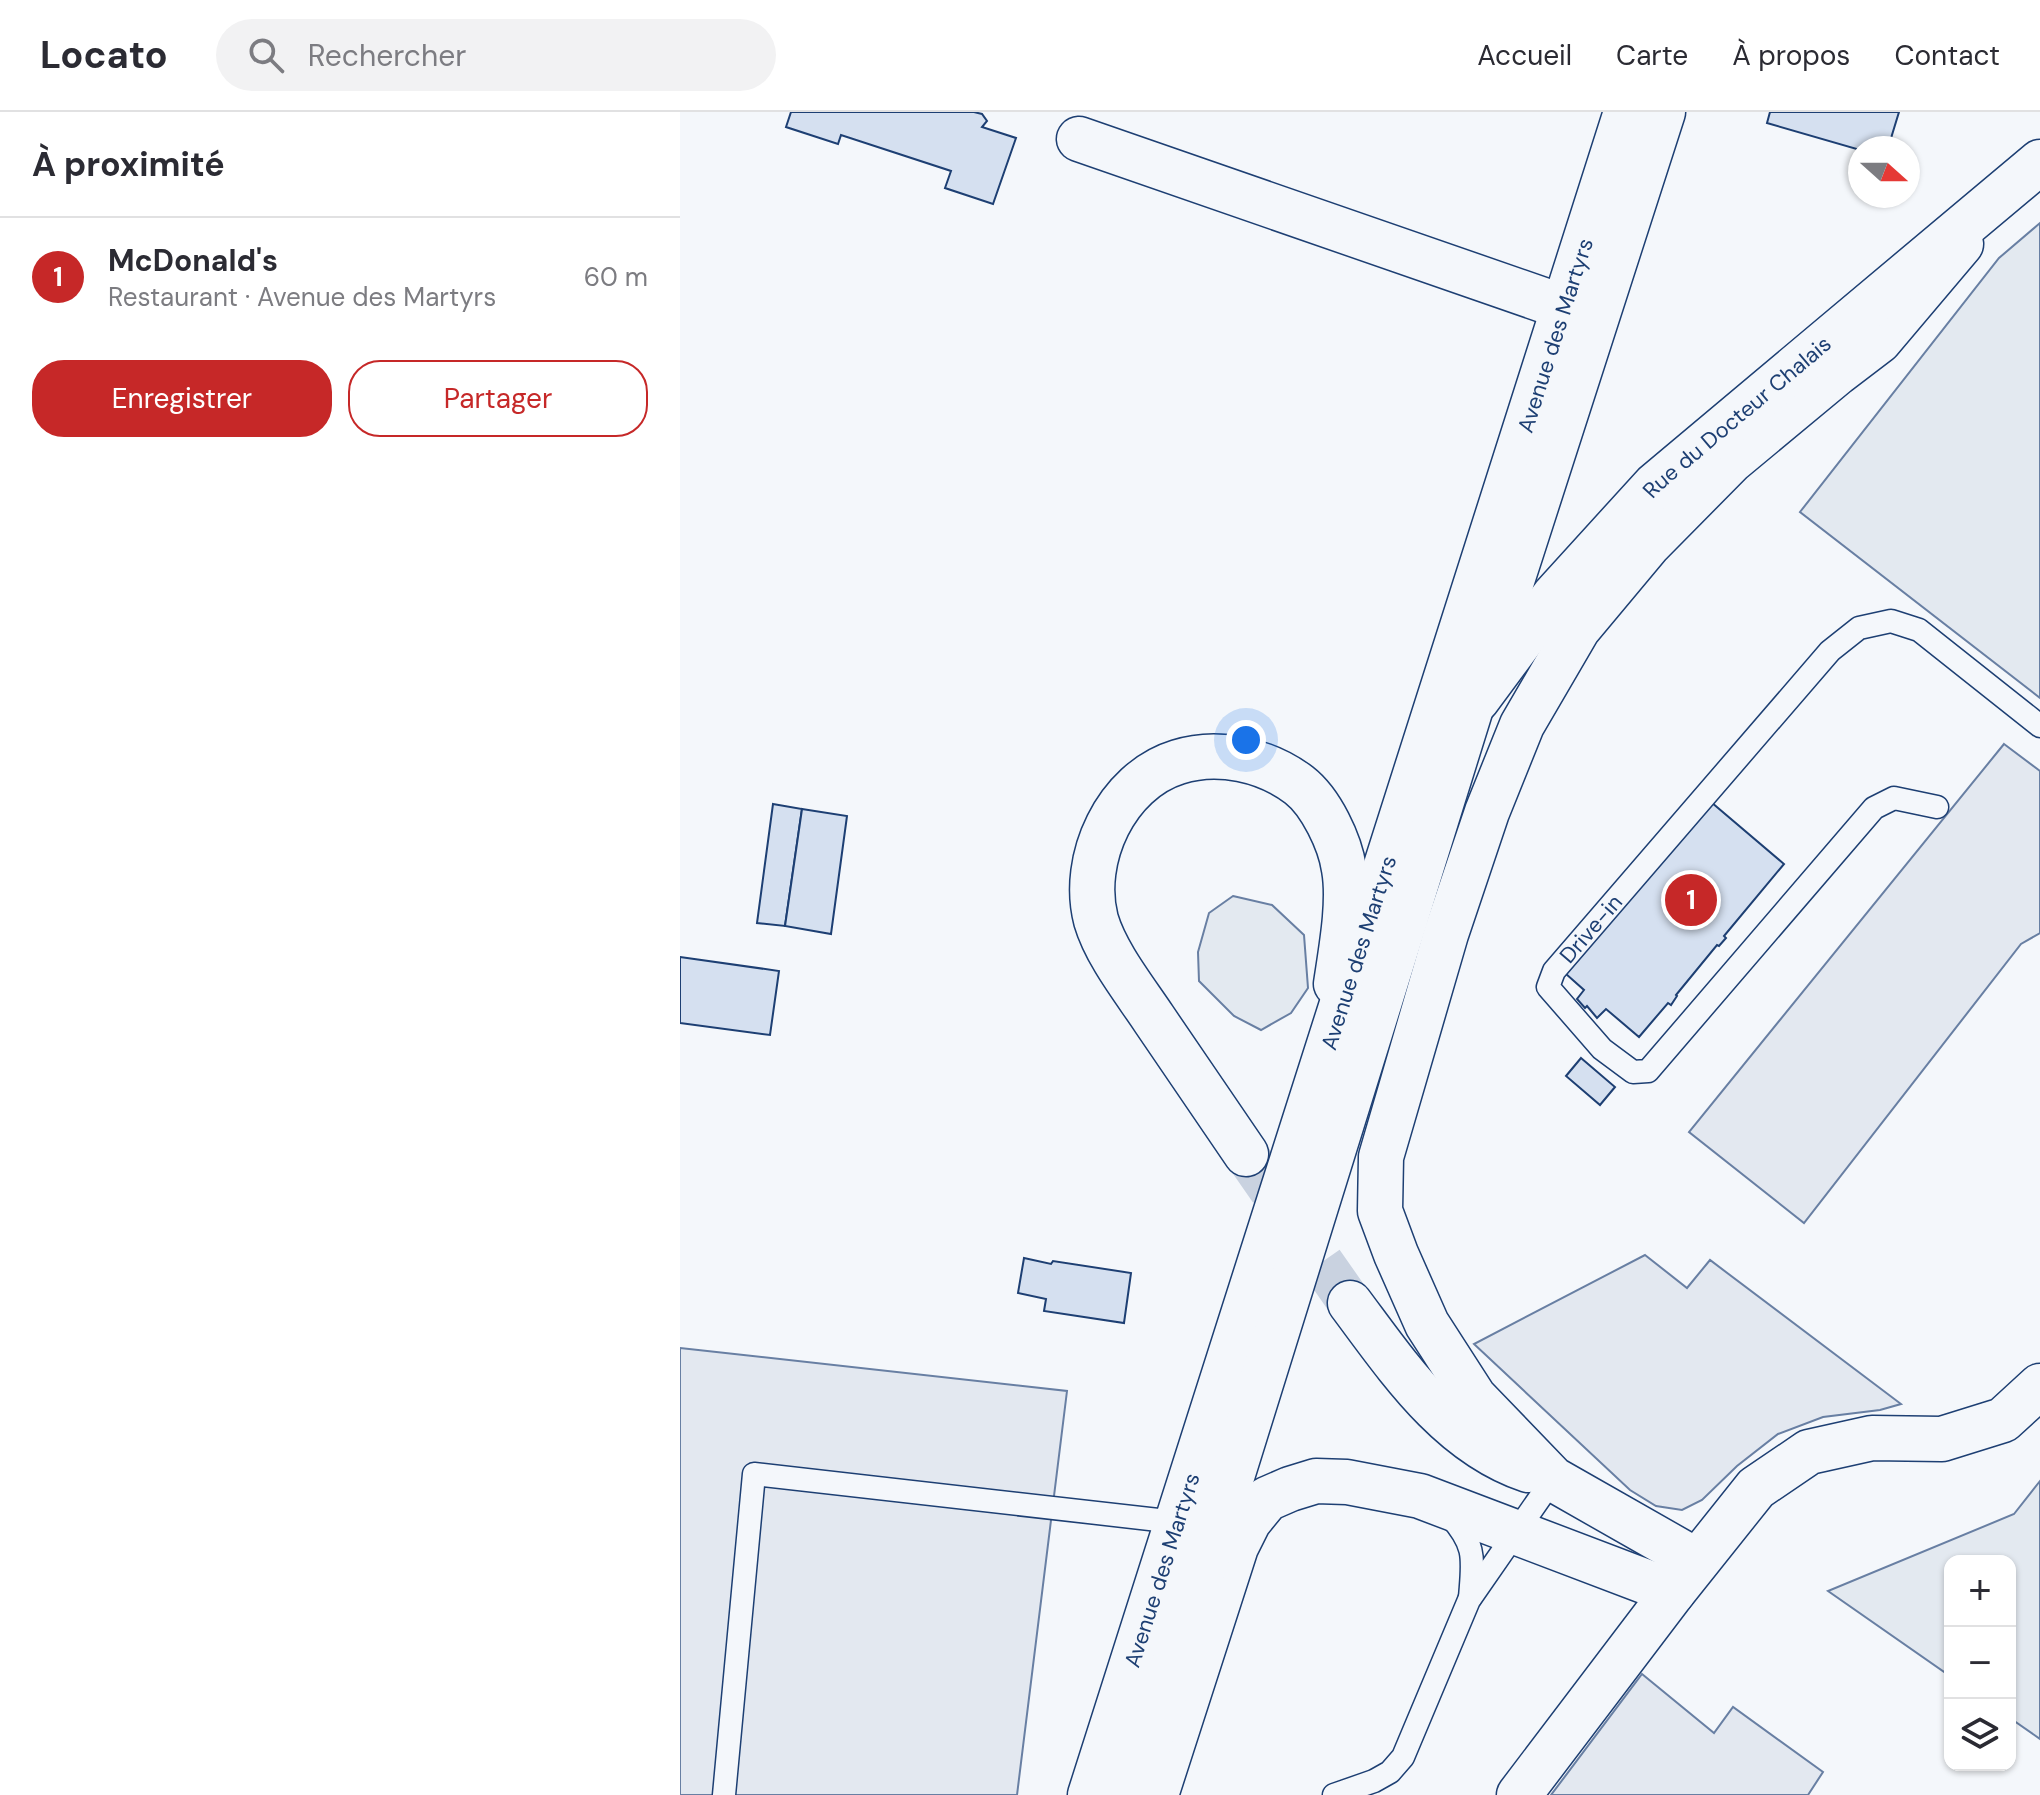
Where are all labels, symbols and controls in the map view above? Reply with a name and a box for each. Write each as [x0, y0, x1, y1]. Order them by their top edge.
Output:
search box [216, 19, 776, 91]
text: Locato [40, 30, 168, 80]
icon: search [244, 33, 288, 77]
text: Rechercher [308, 36, 466, 75]
text: Accueil [1477, 37, 1572, 74]
text: Carte [1616, 37, 1688, 74]
text: À propos [1732, 37, 1850, 74]
text: Contact [1894, 37, 2000, 74]
north arrow [1848, 136, 1920, 208]
text: À proximité [32, 142, 225, 187]
street label: Avenue des Martyrs [1510, 234, 1599, 436]
text: McDonald's [108, 241, 278, 280]
text: 1 [53, 260, 63, 294]
text: 60 m [584, 260, 648, 294]
text: Restaurant · Avenue des Martyrs [108, 280, 496, 314]
street label: Rue du Docteur Chalais [1636, 329, 1837, 504]
button: Enregistrer [32, 360, 332, 437]
button: Partager [348, 360, 648, 437]
your location [1226, 720, 1266, 760]
street label: Avenue des Martyrs [1314, 852, 1403, 1054]
pin: 1 [1665, 870, 1717, 930]
street label: Drive-in [1553, 888, 1628, 969]
street label: Avenue des Martyrs [1117, 1469, 1206, 1671]
map controls [1944, 1555, 2016, 1771]
button: + [1944, 1555, 2016, 1627]
button: − [1944, 1627, 2016, 1699]
button: layers [1944, 1699, 2016, 1771]

